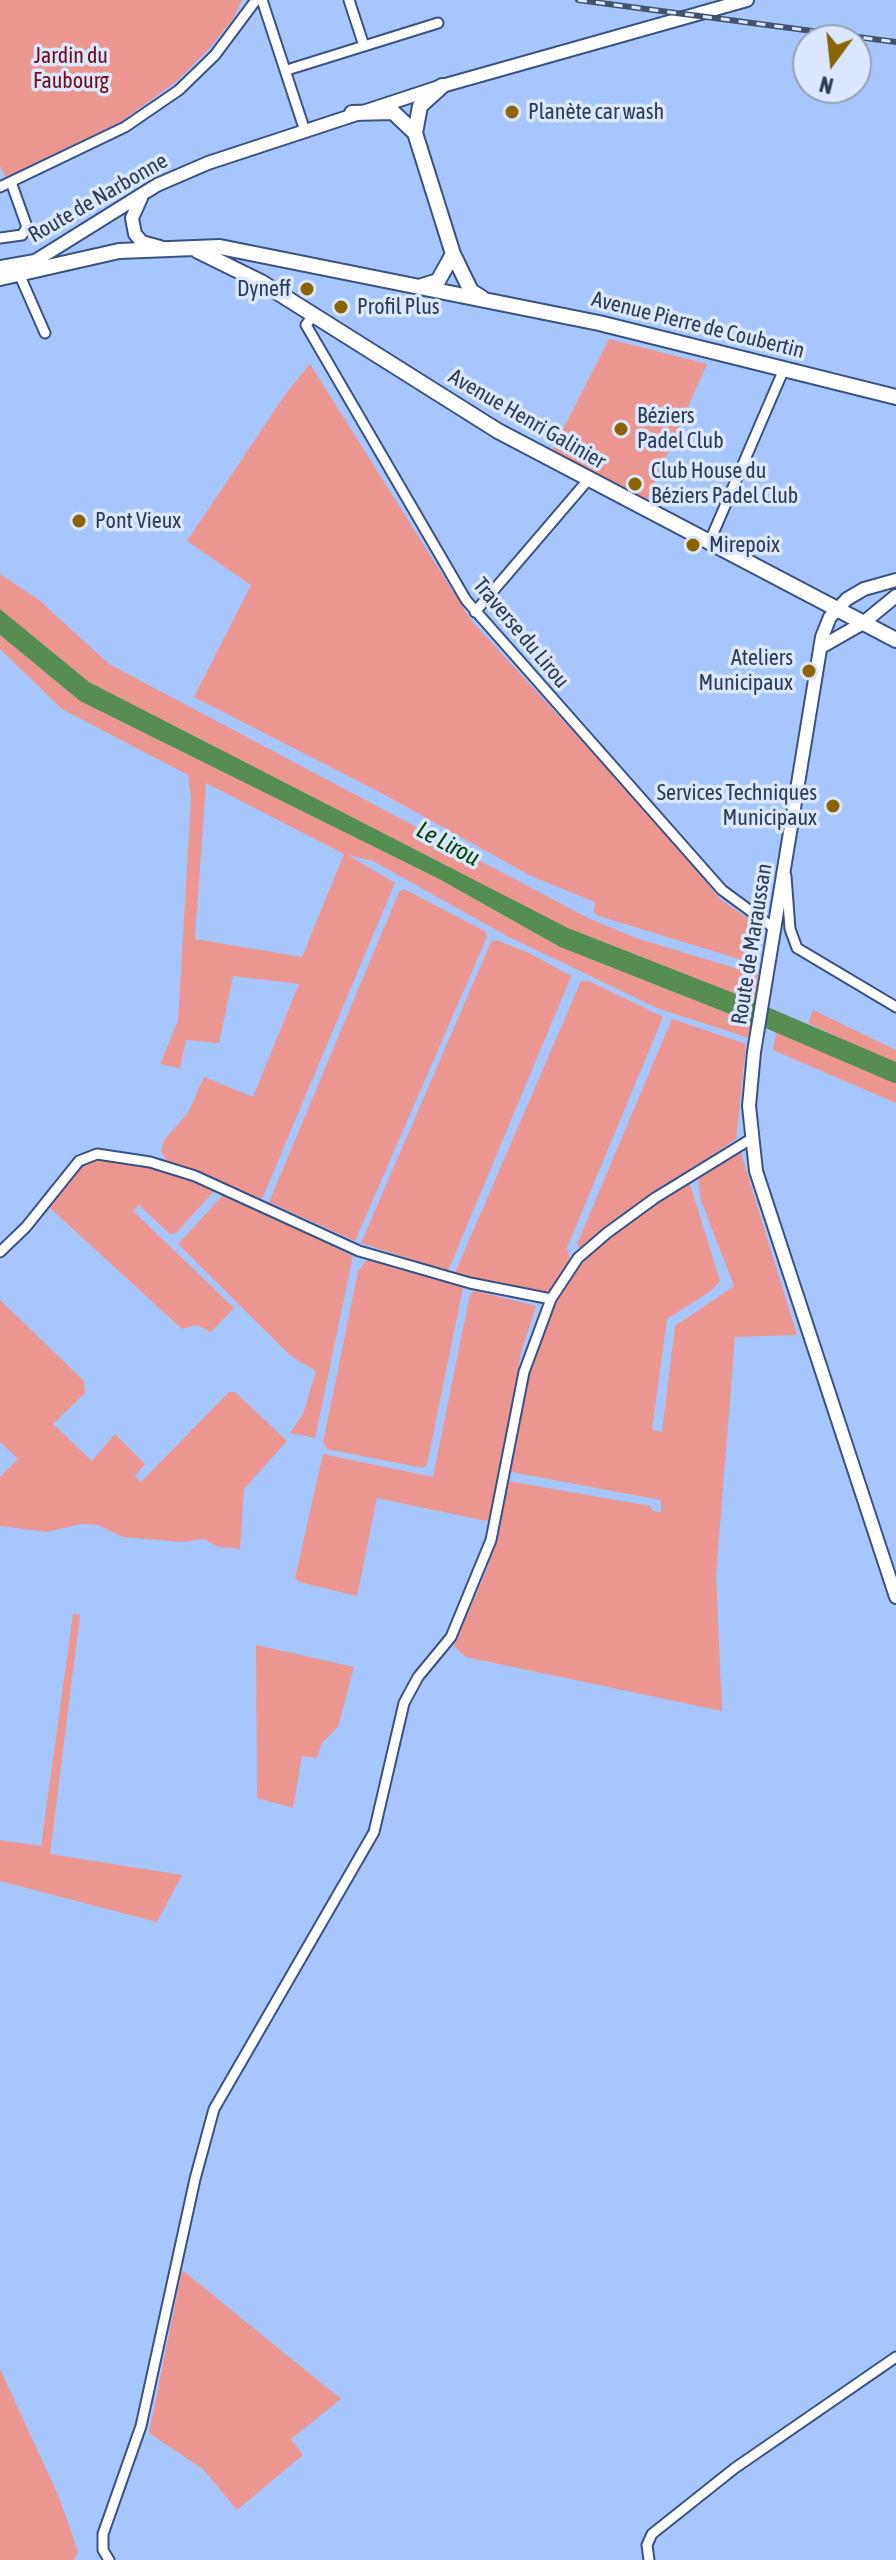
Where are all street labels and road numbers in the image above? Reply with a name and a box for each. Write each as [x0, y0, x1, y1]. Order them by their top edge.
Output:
street label: Route de Narbonne [24, 147, 172, 249]
street label: Avenue Pierre de Coubertin [589, 286, 807, 364]
street label: Avenue Henri Galinier [444, 363, 610, 475]
street label: Traverse du Lirou [467, 572, 575, 694]
street label: Route de Maraussan [726, 862, 778, 1026]

